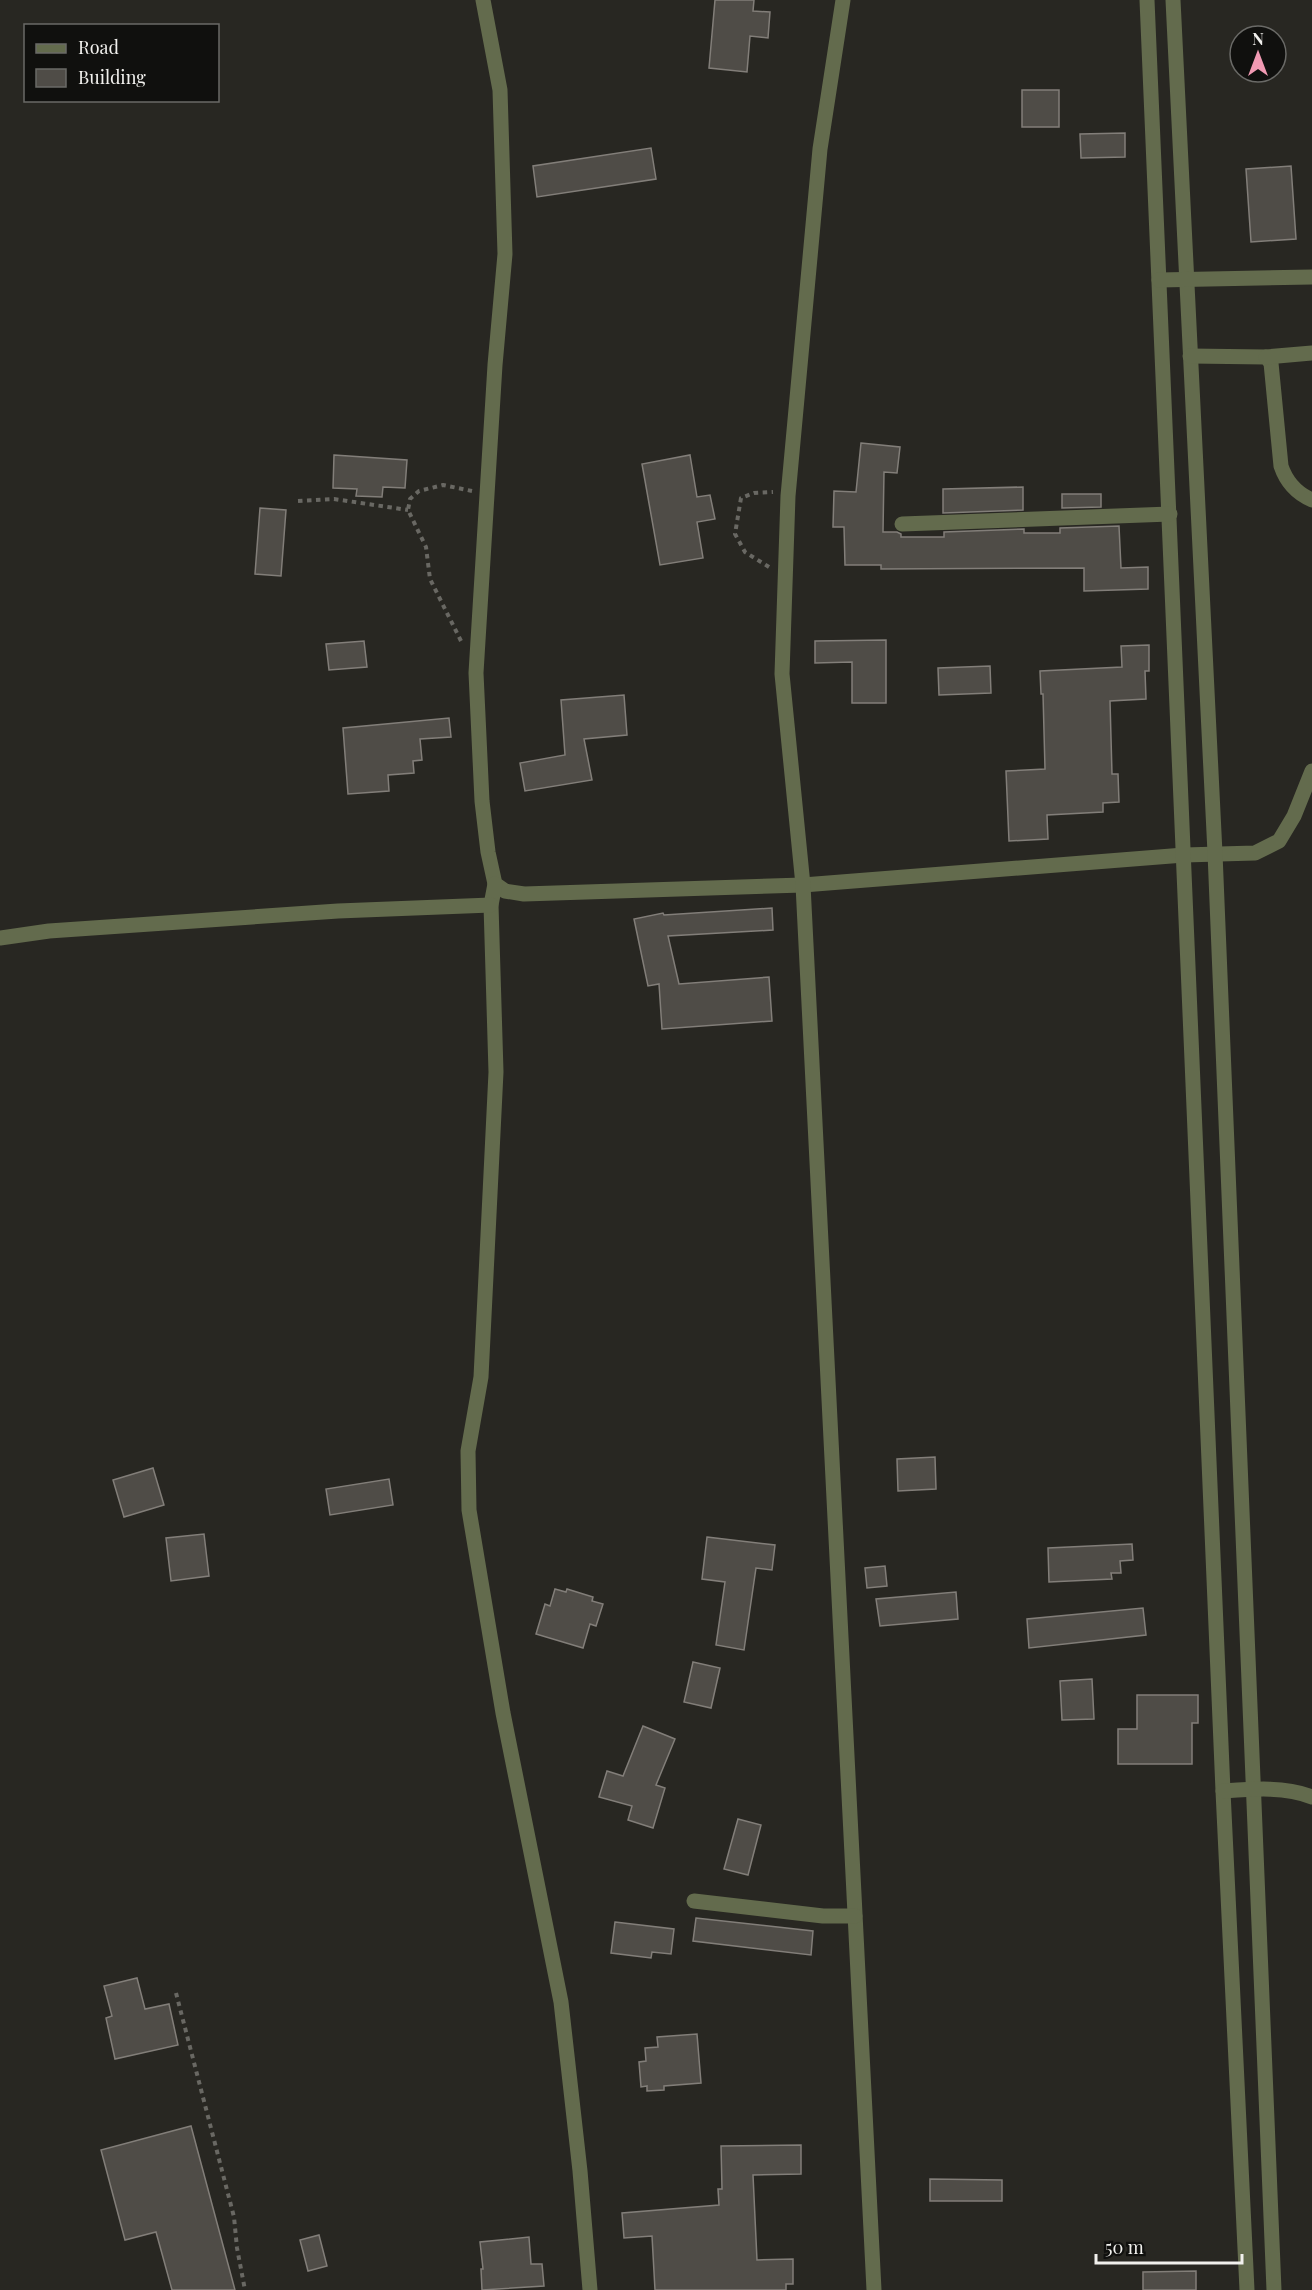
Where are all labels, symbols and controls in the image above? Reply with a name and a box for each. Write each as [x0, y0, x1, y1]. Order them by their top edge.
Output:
legend [24, 24, 219, 102]
north arrow [1228, 24, 1288, 84]
text: N [1252, 28, 1264, 49]
text: Road [78, 35, 119, 59]
text: Building [78, 65, 146, 89]
scale bar [1096, 2227, 1242, 2265]
text: 50 m [1105, 2235, 1144, 2259]

